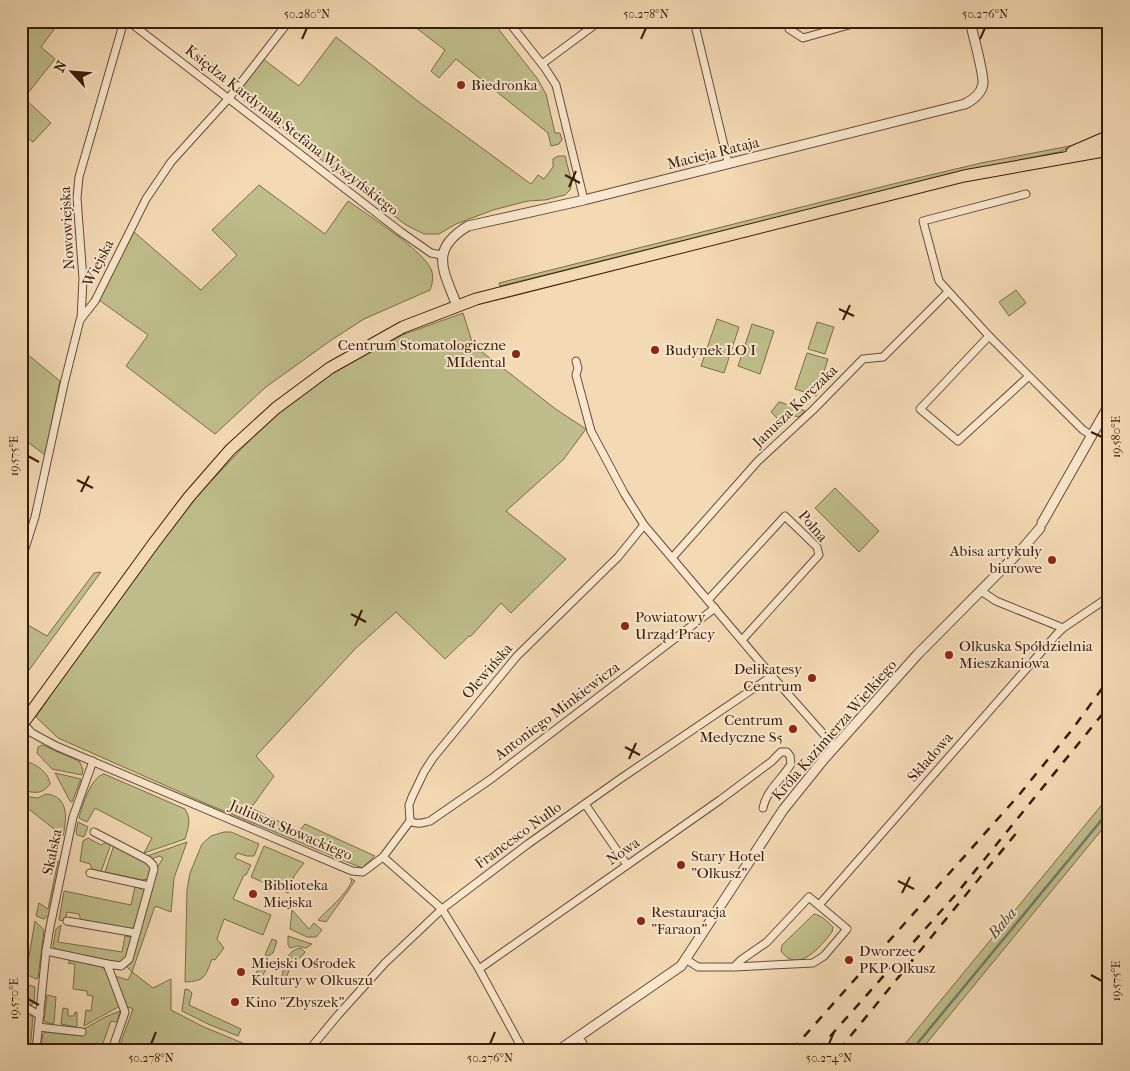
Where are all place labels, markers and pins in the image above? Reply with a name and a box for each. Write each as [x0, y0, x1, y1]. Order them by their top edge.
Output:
place label: Biedronka [471, 76, 539, 94]
marker: Biedronka [455, 79, 467, 91]
place label: Centrum Stomatologiczne MIdental [338, 336, 507, 371]
place label: Budynek LO I [665, 341, 756, 359]
marker: Budynek LO I [649, 344, 661, 356]
marker: Centrum Stomatologiczne MIdental [510, 348, 522, 360]
place label: Abisa artykuły biurowe [949, 542, 1043, 577]
marker: Abisa artykuły biurowe [1046, 554, 1058, 566]
place label: Powiatowy Urząd Pracy [635, 608, 716, 643]
marker: Powiatowy Urząd Pracy [619, 620, 631, 632]
place label: Olkuska Spółdzielnia Mieszkaniowa [959, 637, 1094, 672]
marker: Olkuska Spółdzielnia Mieszkaniowa [943, 649, 955, 661]
place label: Delikatesy Centrum [734, 660, 803, 695]
marker: Delikatesy Centrum [806, 672, 818, 684]
place label: Centrum Medyczne S5 [700, 711, 784, 746]
marker: Centrum Medyczne S5 [787, 723, 799, 735]
place label: Stary Hotel "Olkusz" [691, 847, 765, 882]
marker: Stary Hotel "Olkusz" [675, 859, 687, 871]
place label: Biblioteka Miejska [263, 876, 329, 911]
marker: Biblioteka Miejska [247, 888, 259, 900]
place label: Restauracja "Faraon" [651, 903, 727, 938]
marker: Restauracja "Faraon" [635, 915, 647, 927]
place label: Dworzec PKP Olkusz [859, 942, 936, 977]
place label: Miejski Ośrodek Kultury w Olkuszu [251, 954, 373, 989]
marker: Dworzec PKP Olkusz [843, 954, 855, 966]
marker: Miejski Ośrodek Kultury w Olkuszu [235, 966, 247, 978]
place label: Kino "Zbyszek" [245, 993, 344, 1011]
marker: Kino "Zbyszek" [229, 996, 241, 1008]

